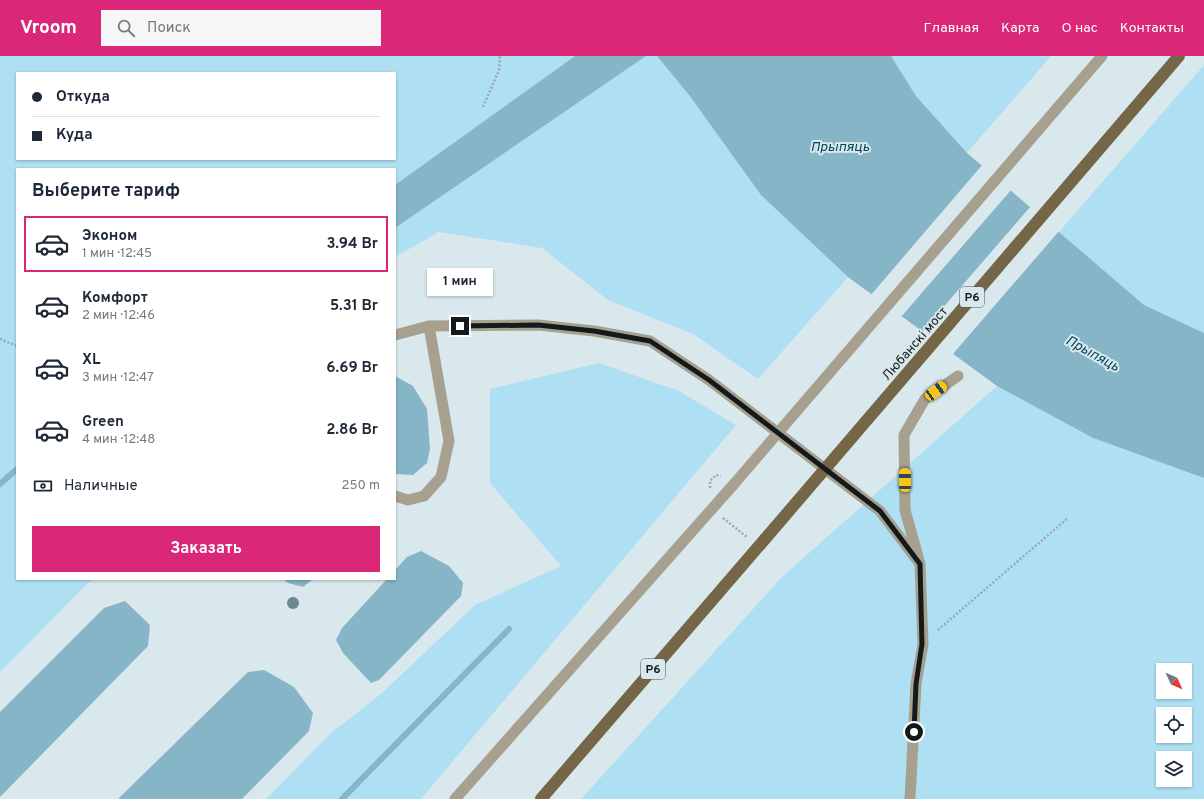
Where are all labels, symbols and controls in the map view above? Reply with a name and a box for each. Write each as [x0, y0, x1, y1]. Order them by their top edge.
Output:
search box [101, 10, 381, 46]
text: Vroom [20, 16, 77, 40]
icon: search [115, 17, 137, 39]
text: Поиск [147, 19, 191, 38]
text: Главная [924, 20, 979, 37]
text: Карта [1001, 20, 1039, 37]
text: О нас [1061, 20, 1098, 37]
text: Контакты [1120, 20, 1184, 37]
text: Откуда [56, 88, 110, 107]
text: Куда [56, 126, 93, 145]
water label: Прыпяць [811, 139, 869, 156]
text: Выберите тариф [32, 180, 180, 203]
icon: car [34, 226, 70, 262]
text: Эконом [82, 227, 137, 246]
text: 3.94 Br [327, 235, 378, 254]
text: 1 мин · 12:45 [82, 246, 152, 262]
callout: 1 мин [427, 268, 493, 296]
text: 1 мин [443, 274, 477, 290]
road number: Р6 [960, 287, 984, 307]
icon: car [34, 288, 70, 324]
text: Комфорт [82, 289, 148, 308]
text: 5.31 Br [330, 297, 378, 316]
street label: Любанскі мост [879, 304, 952, 384]
text: 2 мин · 12:46 [82, 308, 155, 324]
route end [451, 317, 469, 335]
water label: Прыпяць [1062, 333, 1122, 376]
icon: car [34, 350, 70, 386]
text: XL [82, 351, 100, 370]
text: 6.69 Br [326, 359, 378, 378]
text: 3 мин · 12:47 [82, 370, 154, 386]
car [923, 379, 949, 403]
icon: car [34, 412, 70, 448]
text: Green [82, 413, 124, 432]
text: 2.86 Br [326, 421, 378, 440]
text: 4 мин · 12:48 [82, 432, 155, 448]
car [899, 468, 911, 492]
icon: cash [32, 475, 54, 497]
text: Наличные [64, 477, 138, 496]
text: 250 m [342, 478, 380, 494]
button: Заказать [32, 526, 380, 572]
road number: Р6 [641, 659, 665, 679]
north arrow [1156, 663, 1192, 699]
map controls [1156, 663, 1192, 787]
button: locate [1156, 707, 1192, 743]
route start [905, 723, 923, 741]
button: layers [1156, 751, 1192, 787]

